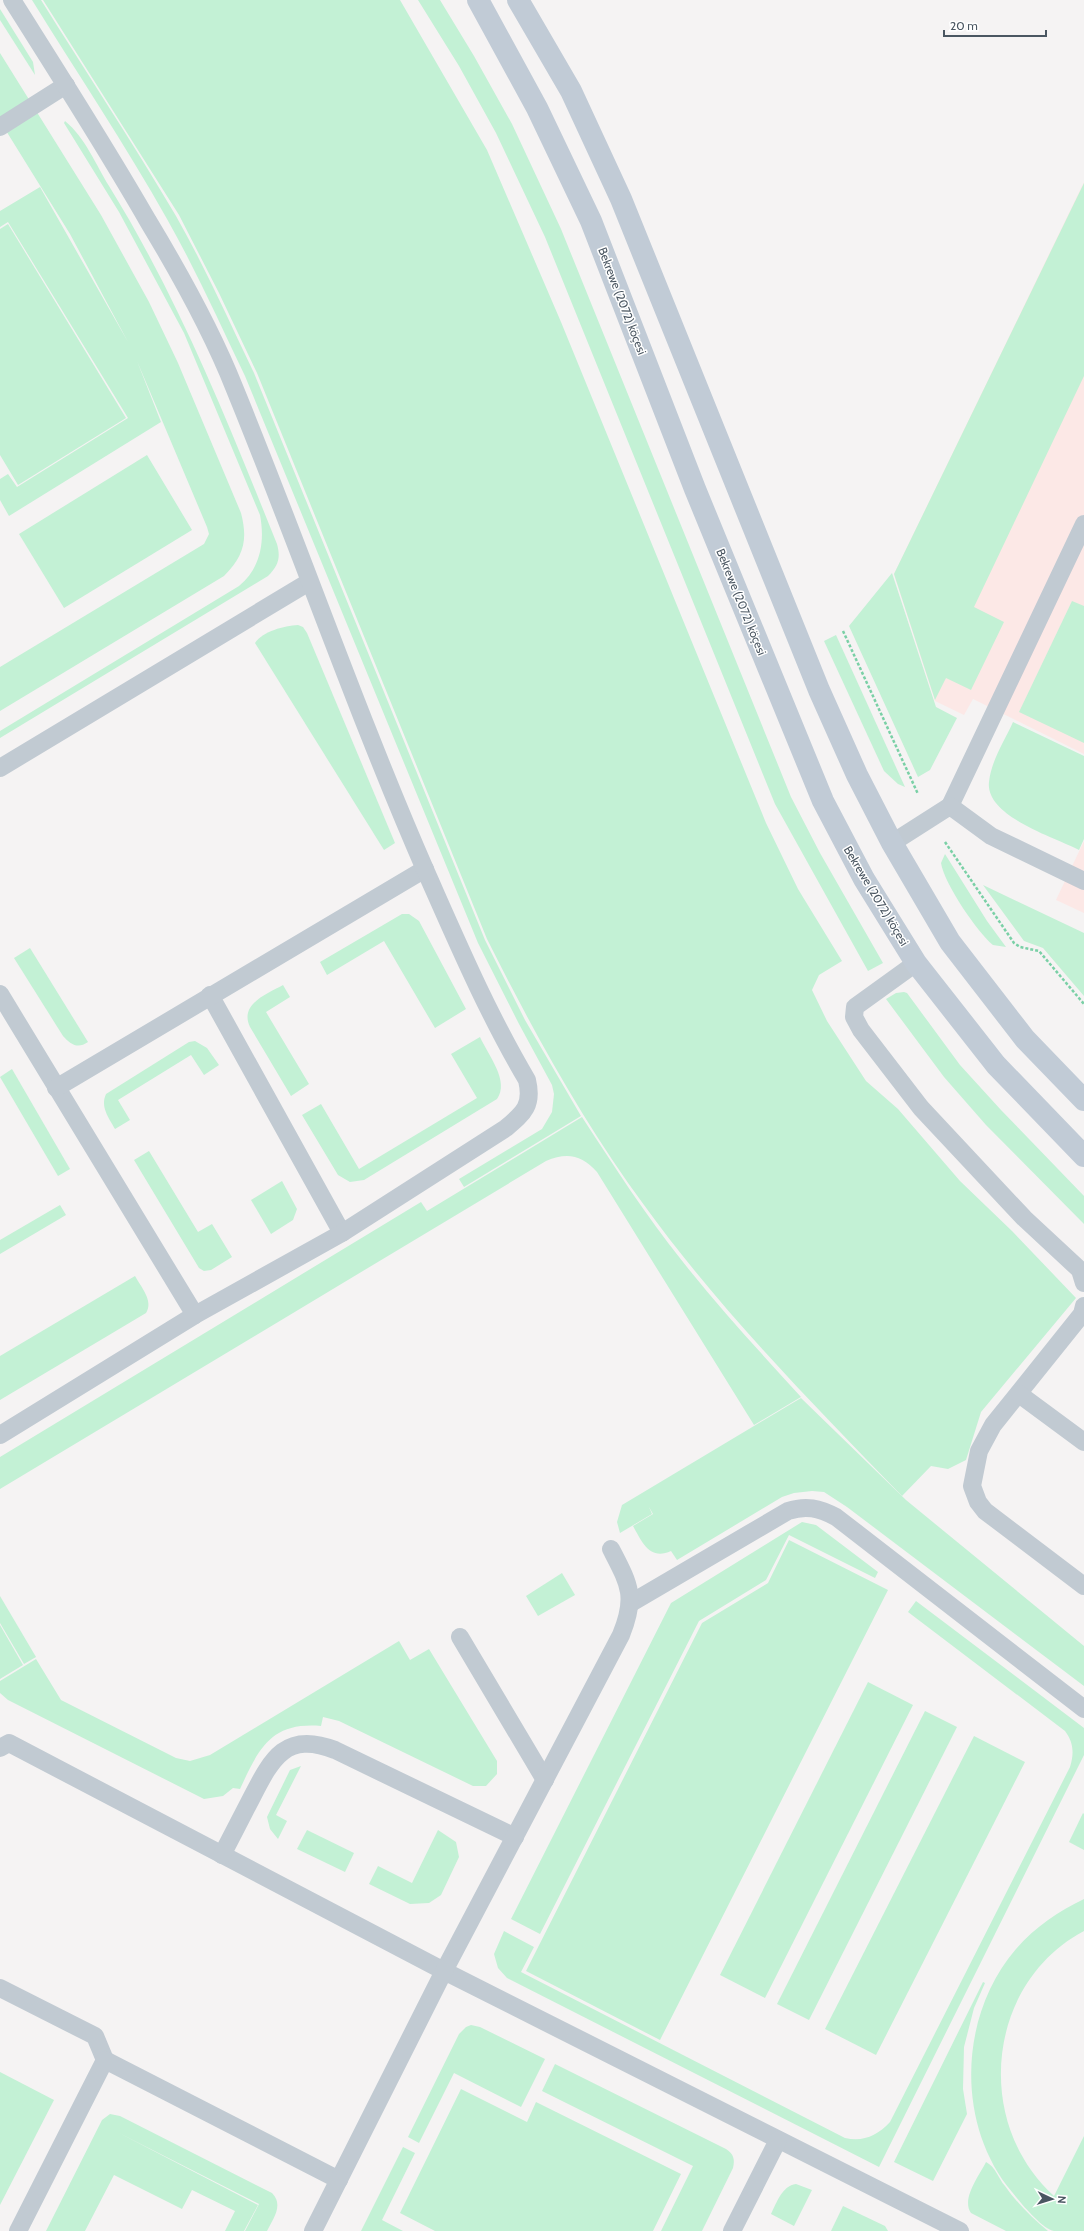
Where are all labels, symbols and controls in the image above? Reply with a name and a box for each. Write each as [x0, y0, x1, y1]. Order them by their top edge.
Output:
scale bar [944, 12, 1046, 38]
text: 20 m [950, 18, 978, 33]
street label: Bekrewe (2072) köçesi [595, 245, 650, 357]
street label: Bekrewe (2072) köçesi [713, 546, 770, 657]
street label: Bekrewe (2072) köçesi [841, 843, 912, 948]
north arrow [1032, 2179, 1072, 2219]
text: N [1055, 2195, 1069, 2204]

